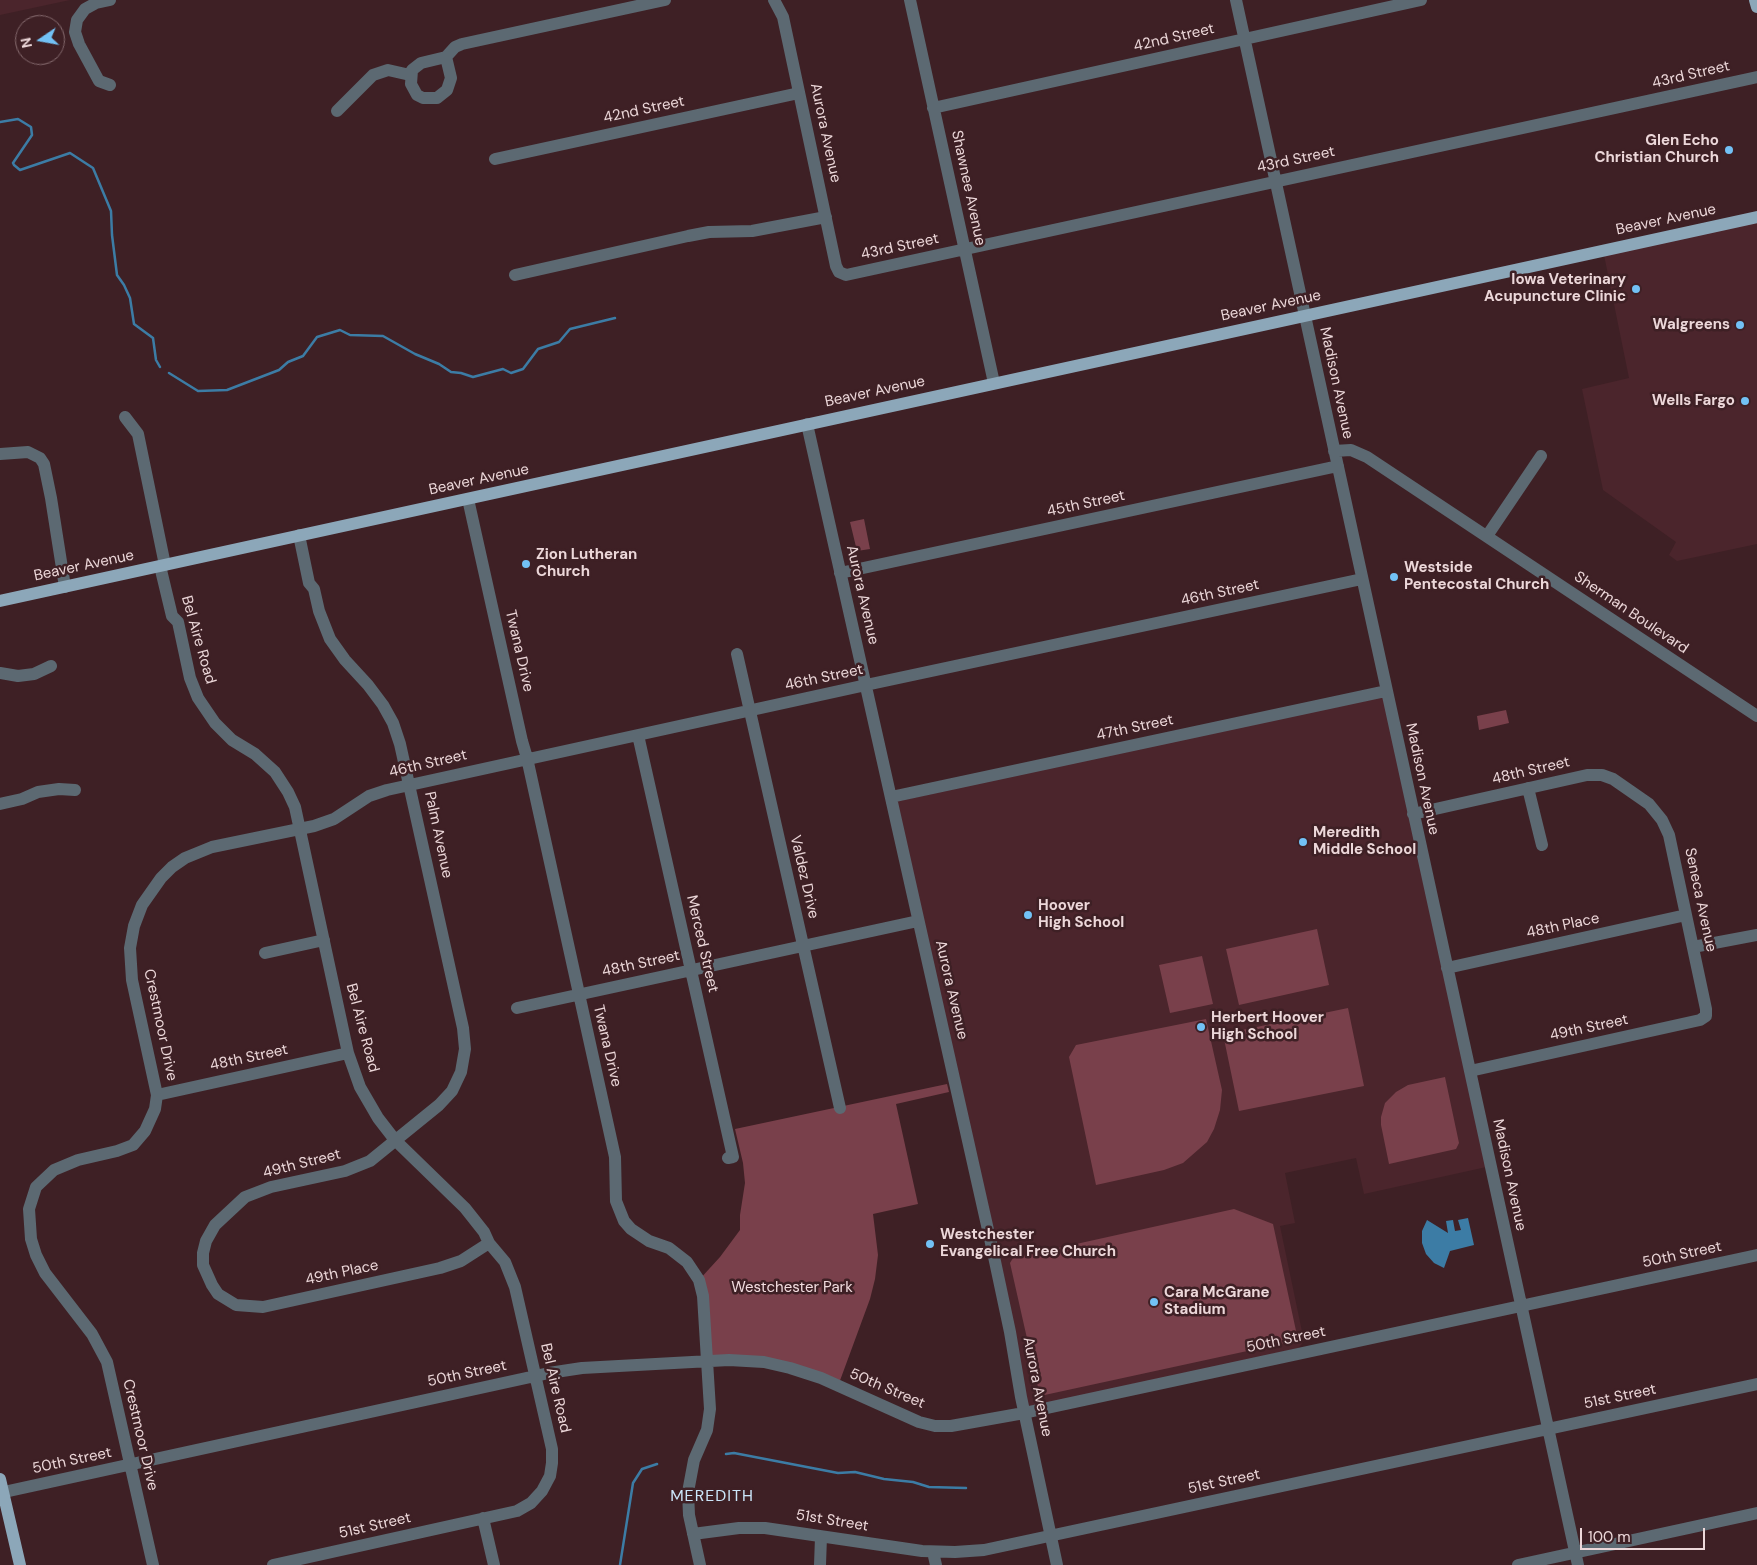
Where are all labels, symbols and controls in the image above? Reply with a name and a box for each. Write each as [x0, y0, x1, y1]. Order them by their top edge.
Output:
north arrow [15, 15, 65, 65]
street label: 42nd Street [1132, 20, 1216, 56]
text: N [16, 36, 36, 50]
street label: 43rd Street [1650, 57, 1732, 93]
street label: Aurora Avenue [806, 82, 844, 184]
street label: 42nd Street [602, 93, 686, 127]
street label: Shawnee Avenue [947, 129, 989, 247]
place label: Glen Echo Christian Church [1595, 132, 1719, 167]
street label: 43rd Street [1255, 143, 1337, 177]
marker: Glen Echo Christian Church [1723, 144, 1735, 156]
street label: Beaver Avenue [1614, 201, 1718, 239]
street label: 43rd Street [859, 230, 941, 264]
place label: Iowa Veterinary Acupuncture Clinic [1484, 271, 1626, 306]
marker: Iowa Veterinary Acupuncture Clinic [1630, 283, 1642, 295]
street label: Beaver Avenue [1219, 287, 1323, 325]
place label: Walgreens [1653, 316, 1730, 334]
marker: Walgreens [1734, 319, 1746, 331]
street label: Madison Avenue [1315, 325, 1357, 441]
street label: Beaver Avenue [823, 373, 927, 411]
place label: Wells Fargo [1652, 392, 1735, 410]
marker: Wells Fargo [1739, 395, 1751, 407]
street label: Beaver Avenue [427, 461, 531, 499]
street label: 45th Street [1045, 487, 1127, 521]
street label: Aurora Avenue [842, 544, 882, 646]
place label: Zion Lutheran Church [536, 546, 637, 581]
street label: Beaver Avenue [32, 547, 136, 585]
marker: Zion Lutheran Church [520, 558, 532, 570]
place label: Westside Pentecostal Church [1404, 559, 1549, 594]
street label: Sherman Boulevard [1570, 568, 1692, 658]
marker: Westside Pentecostal Church [1388, 571, 1400, 583]
street label: 46th Street [1179, 576, 1261, 610]
street label: Bel Aire Road [177, 594, 219, 686]
street label: Twana Drive [501, 608, 537, 694]
street label: 46th Street [783, 661, 865, 695]
street label: 47th Street [1095, 711, 1175, 745]
street label: Madison Avenue [1401, 721, 1443, 837]
street label: 46th Street [387, 746, 469, 782]
street label: 48th Street [1490, 753, 1572, 789]
street label: Palm Avenue [420, 790, 456, 880]
place label: Meredith Middle School [1313, 824, 1416, 859]
street label: Valdez Drive [786, 834, 822, 920]
marker: Meredith Middle School [1297, 836, 1309, 848]
street label: Seneca Avenue [1680, 846, 1720, 954]
street label: Merced Street [682, 894, 722, 994]
place label: Hoover High School [1038, 897, 1124, 932]
marker: Hoover High School [1022, 909, 1034, 921]
street label: 48th Place [1525, 910, 1601, 942]
street label: Aurora Avenue [931, 939, 971, 1041]
street label: 48th Street [600, 947, 682, 981]
street label: Crestmoor Drive [139, 967, 181, 1083]
street label: Bel Aire Road [342, 982, 382, 1074]
street label: Twana Drive [589, 1003, 625, 1089]
place label: Herbert Hoover High School [1211, 1009, 1324, 1044]
street label: 49th Street [1548, 1011, 1630, 1045]
marker: Herbert Hoover High School [1195, 1021, 1207, 1033]
street label: 48th Street [208, 1041, 290, 1075]
street label: Madison Avenue [1488, 1117, 1530, 1233]
street label: 49th Street [261, 1146, 343, 1182]
place label: Westchester Evangelical Free Church [940, 1226, 1116, 1261]
marker: Westchester Evangelical Free Church [924, 1238, 936, 1250]
street label: 50th Street [1641, 1238, 1723, 1272]
street label: 49th Place [304, 1256, 380, 1290]
park label: Westchester Park [731, 1279, 853, 1297]
place label: Cara McGrane Stadium [1164, 1284, 1270, 1319]
marker: Cara McGrane Stadium [1148, 1296, 1160, 1308]
street label: 50th Street [1245, 1323, 1327, 1357]
street label: Aurora Avenue [1019, 1336, 1055, 1438]
street label: Bel Aire Road [536, 1342, 574, 1434]
street label: 50th Street [426, 1357, 508, 1391]
street label: 50th Street [846, 1365, 928, 1413]
street label: Crestmoor Drive [118, 1378, 162, 1492]
street label: 51st Street [1582, 1381, 1658, 1413]
street label: 50th Street [31, 1444, 113, 1478]
street label: 51st Street [1186, 1466, 1262, 1498]
district label: MEREDITH [669, 1487, 755, 1507]
street label: 51st Street [794, 1506, 870, 1536]
street label: 51st Street [337, 1509, 413, 1543]
scale bar [1582, 1518, 1707, 1550]
text: 100 m [1588, 1527, 1631, 1547]

